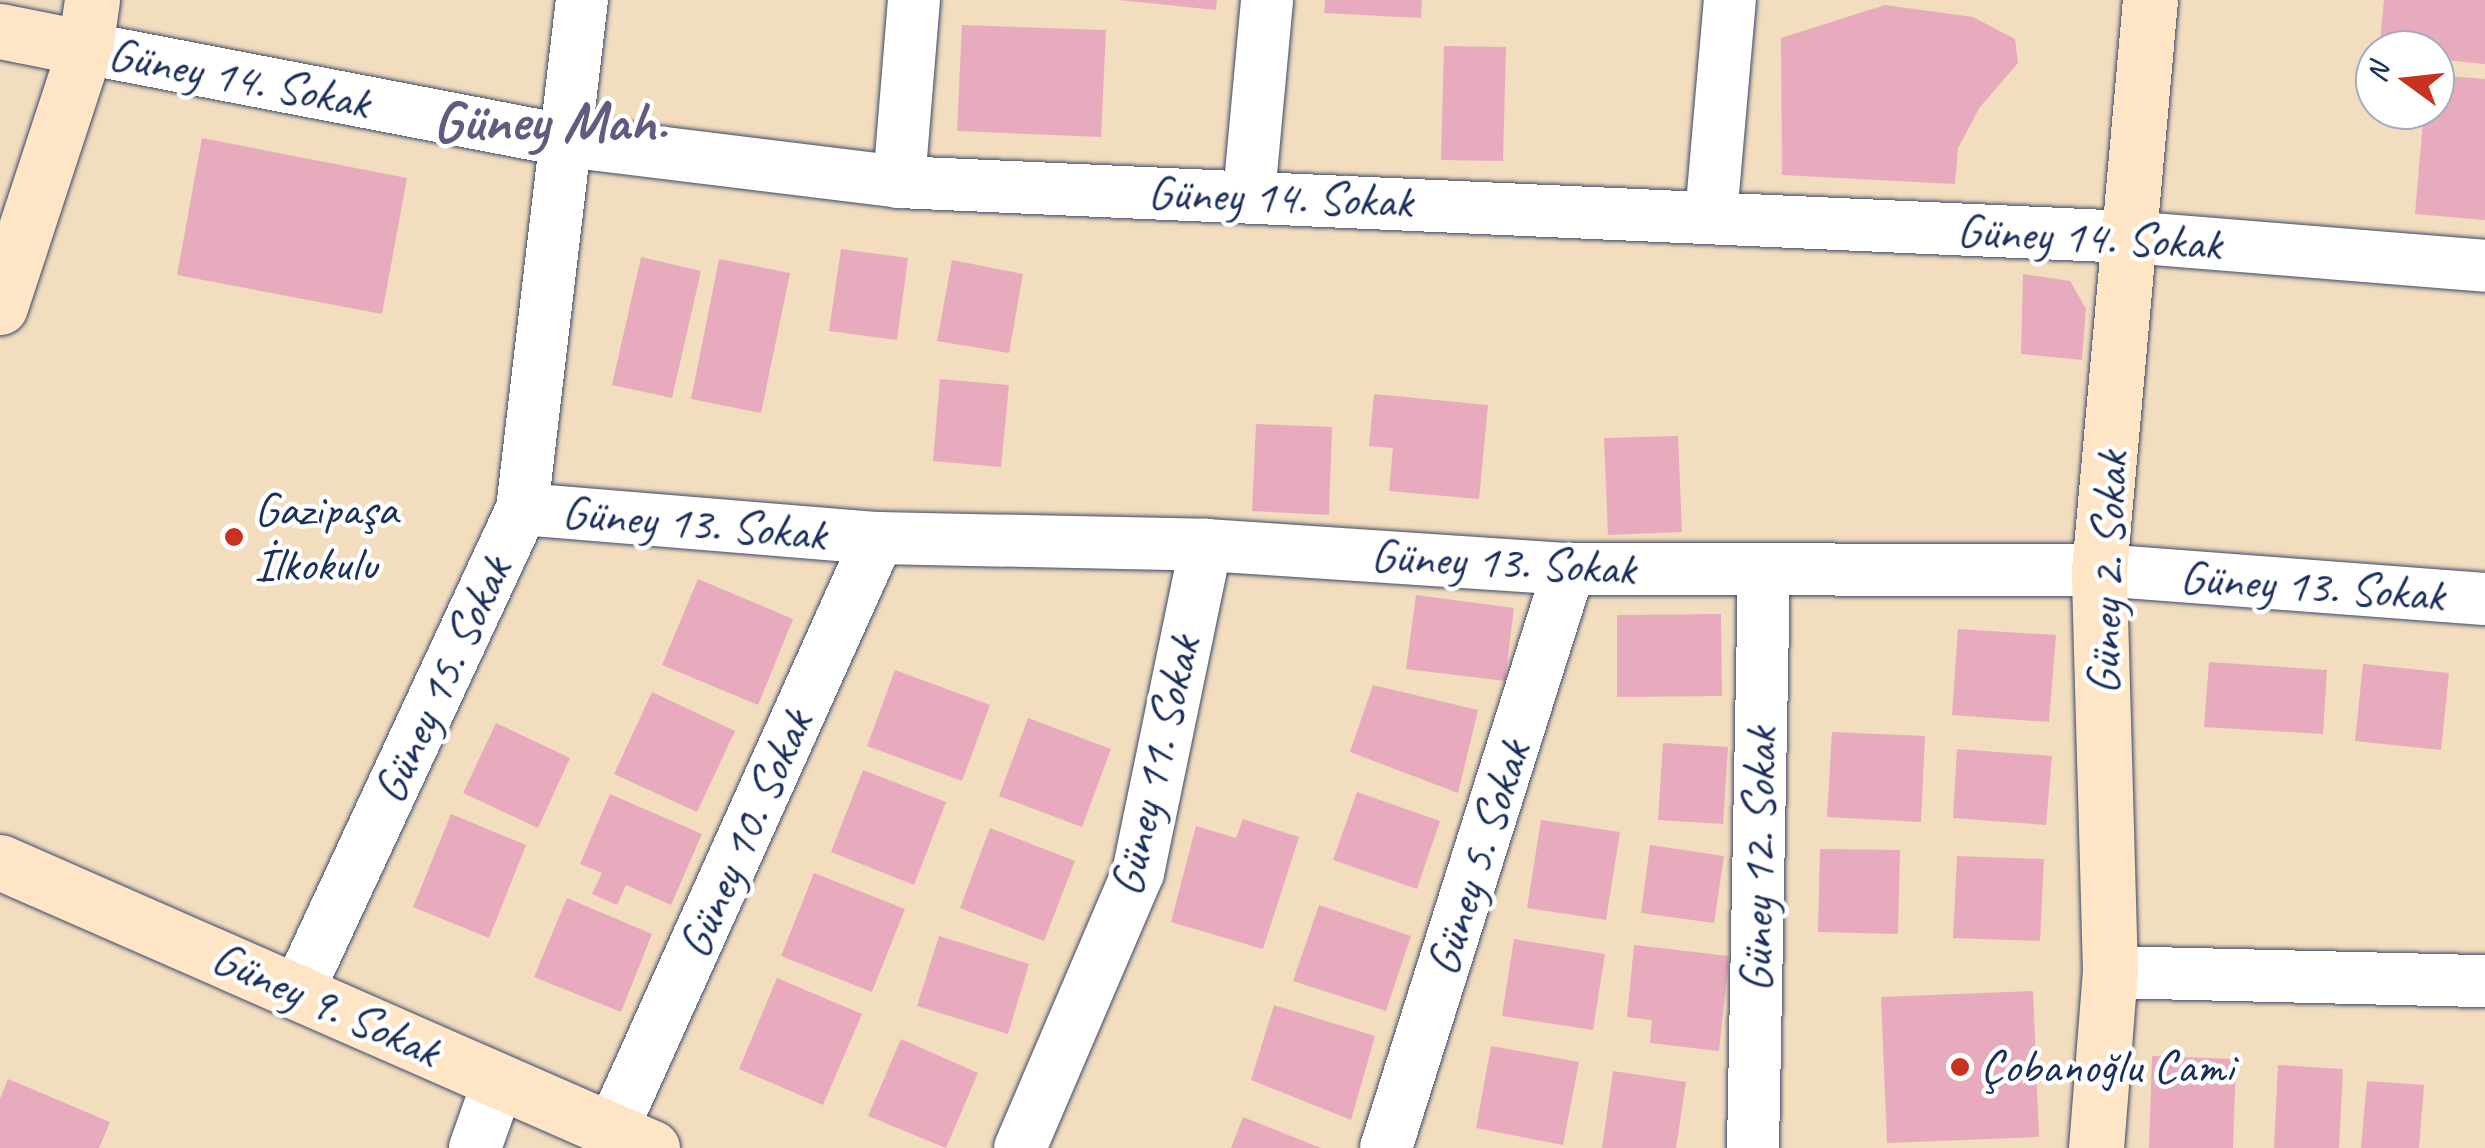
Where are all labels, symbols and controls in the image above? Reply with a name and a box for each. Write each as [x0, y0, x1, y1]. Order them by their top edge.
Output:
street label: Güney 14. Sokak [104, 24, 374, 132]
north arrow [2355, 30, 2455, 130]
text: N [2358, 60, 2397, 86]
district label: Güney Mah. [432, 86, 668, 156]
street label: Güney 14. Sokak [1147, 164, 1413, 230]
street label: Güney 14. Sokak [1955, 201, 2223, 273]
street label: Güney 2. Sokak [2074, 451, 2140, 695]
place label: Gazipaşa İlkokulu [254, 480, 398, 593]
street label: Güney 13. Sokak [560, 483, 828, 563]
marker: Gazipaşa İlkokulu [223, 526, 245, 548]
street label: Güney 13. Sokak [1369, 526, 1637, 598]
street label: Güney 15. Sokak [360, 548, 524, 812]
street label: Güney 13. Sokak [2178, 548, 2446, 624]
street label: Güney 11. Sokak [1097, 631, 1213, 901]
street label: Güney 10. Sokak [665, 701, 825, 967]
street label: Güney 12. Sokak [1727, 727, 1789, 993]
street label: Güney 5. Sokak [1413, 733, 1543, 983]
street label: Güney 9. Sokak [203, 928, 449, 1080]
place label: Çobanoğlu Cami [1980, 1038, 2233, 1096]
marker: Çobanoğlu Cami [1949, 1056, 1971, 1078]

